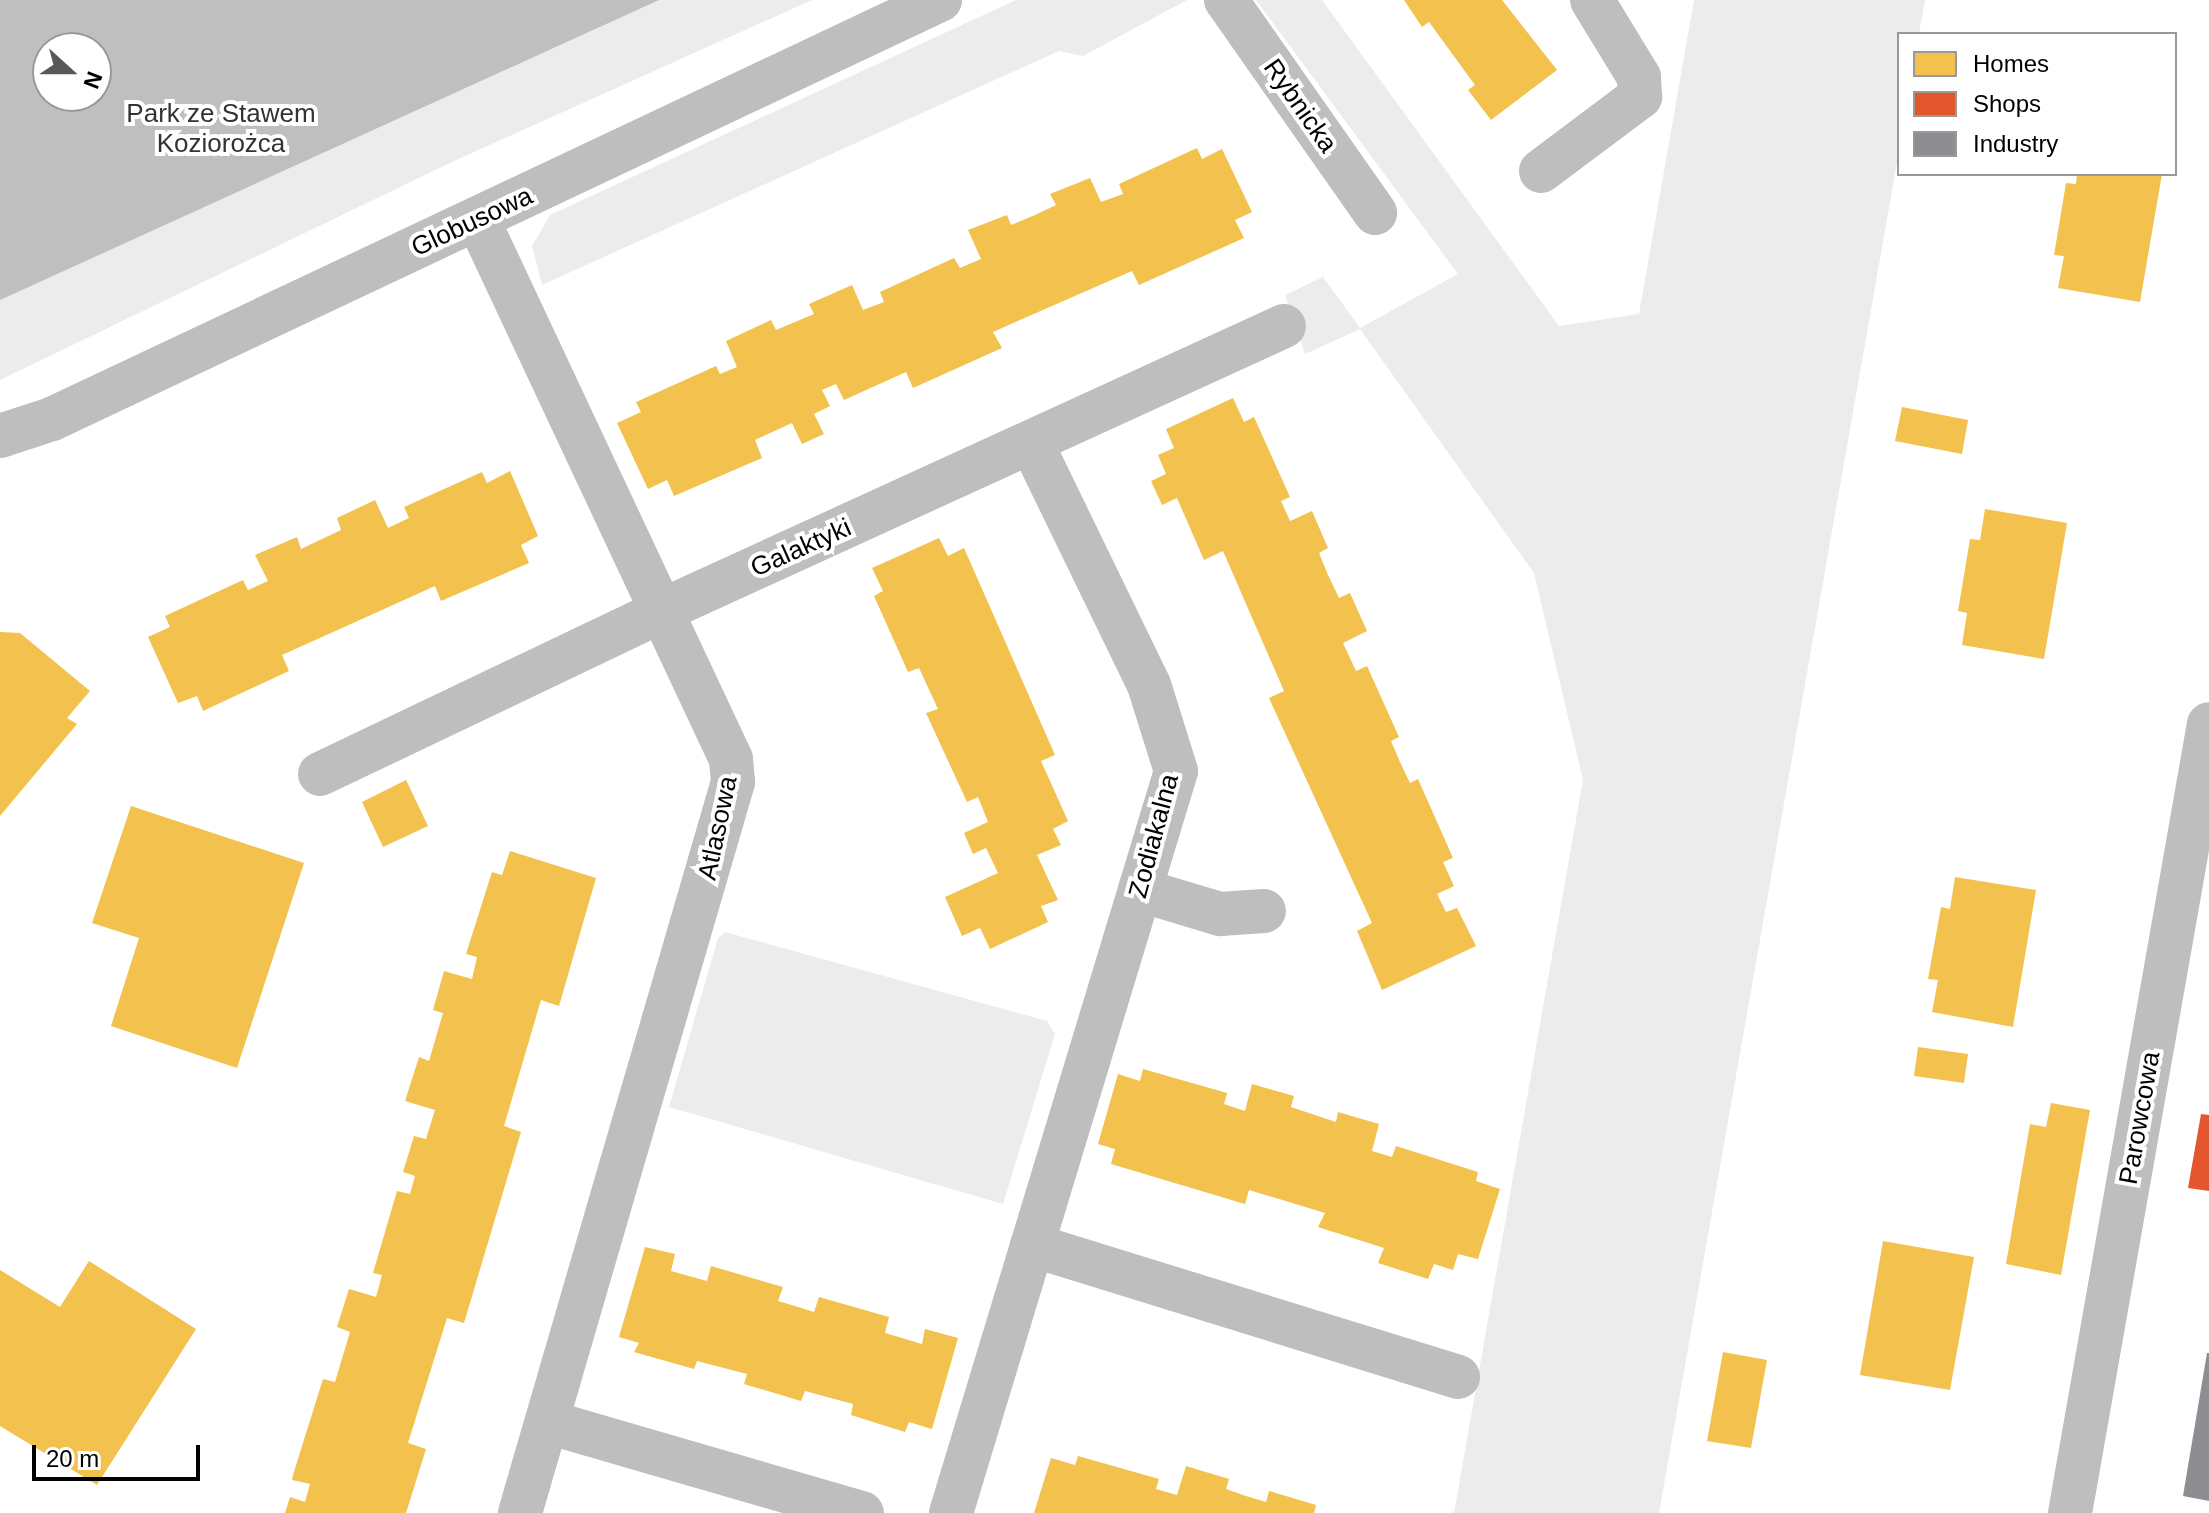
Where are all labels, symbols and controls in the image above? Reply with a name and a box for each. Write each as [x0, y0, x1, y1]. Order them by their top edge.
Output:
north arrow [32, 32, 112, 112]
legend [1897, 32, 2177, 176]
text: Homes [1973, 50, 2049, 77]
street label: Rybnicka [1257, 53, 1343, 159]
text: N [78, 68, 108, 92]
text: Shops [1973, 90, 2041, 117]
park label: Park ze Stawem Koziorożca [126, 98, 316, 160]
text: Industry [1973, 130, 2058, 157]
street label: Globusowa [406, 180, 538, 264]
street label: Galaktyki [746, 512, 856, 584]
street label: Zodiakalna [1122, 771, 1186, 901]
street label: Atlasowa [692, 773, 744, 883]
street label: Parowcowa [2113, 1049, 2167, 1187]
scale bar [36, 1429, 204, 1479]
text: 20 m [46, 1445, 99, 1472]

